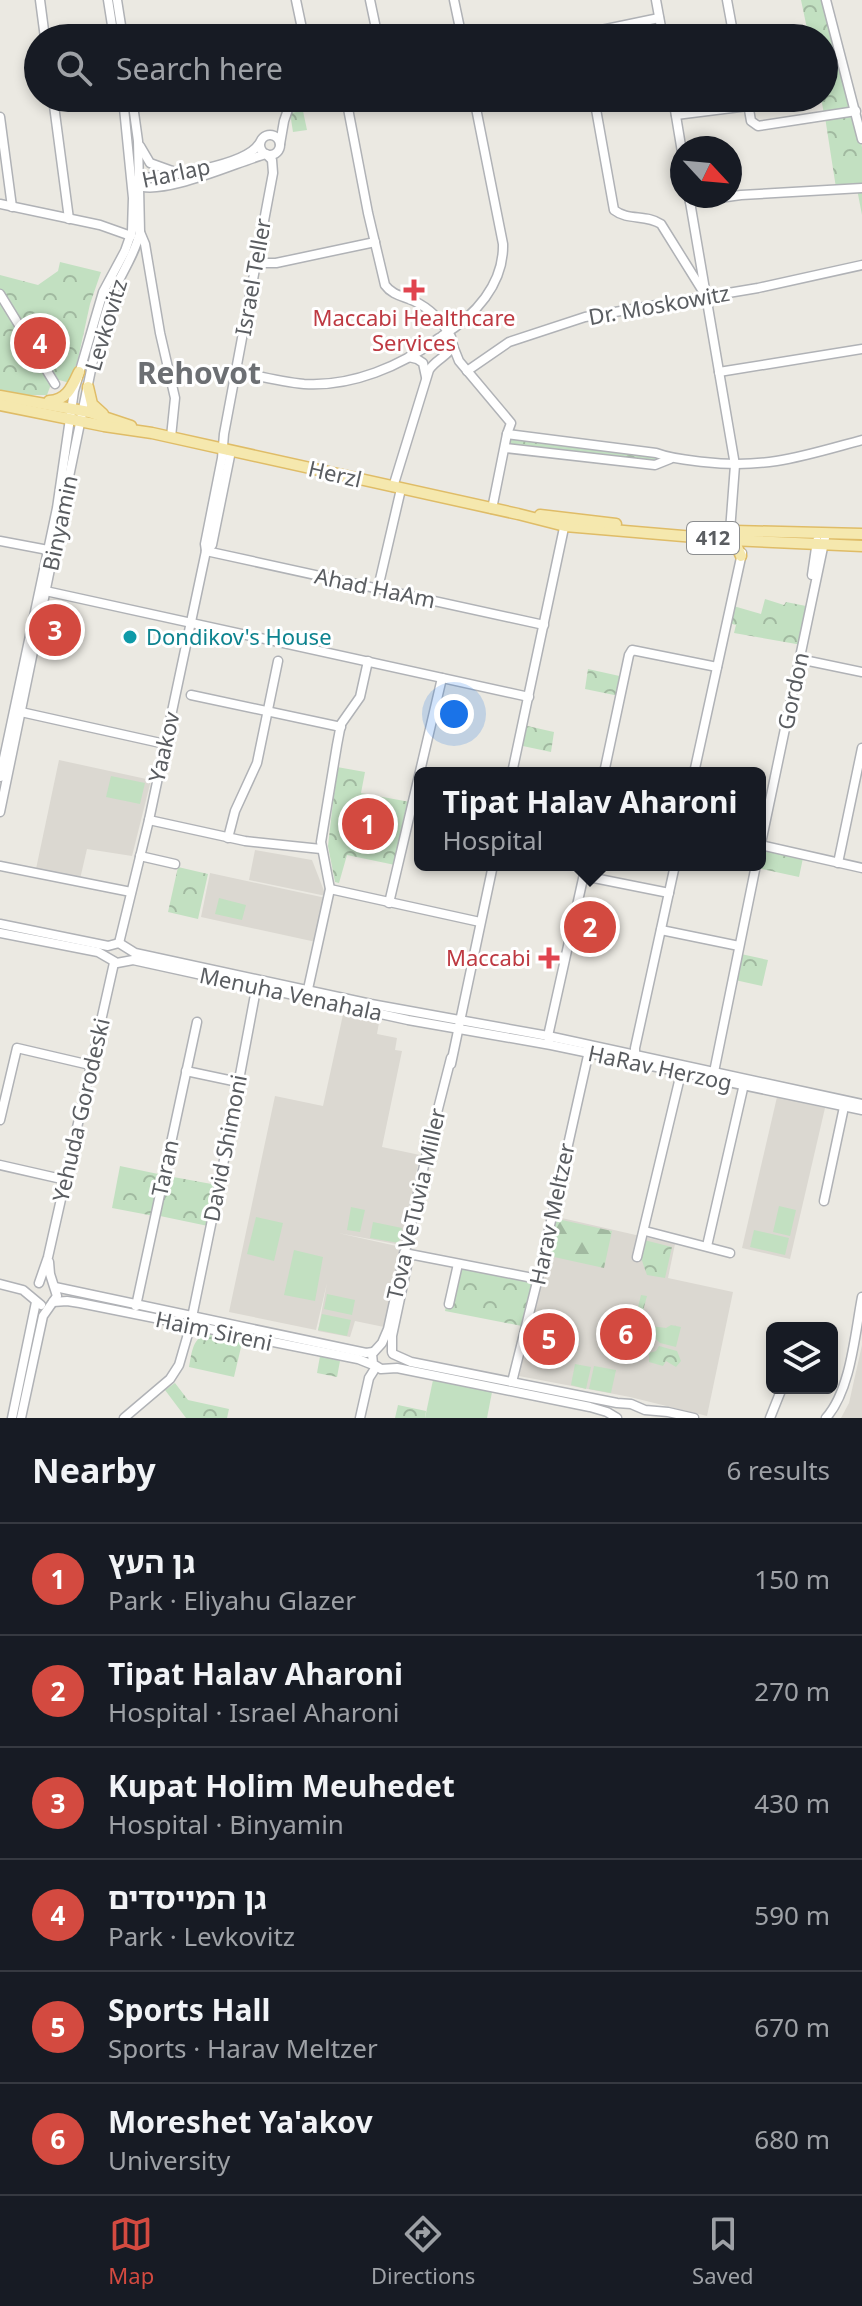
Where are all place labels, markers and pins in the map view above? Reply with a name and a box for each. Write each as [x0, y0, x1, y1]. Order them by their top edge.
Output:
marker: Maccabi Healthcare Services [403, 279, 425, 301]
place label: Maccabi Healthcare Services [313, 302, 515, 357]
pin: 4 [14, 313, 66, 373]
pin: 3 [29, 600, 81, 660]
place label: Dondikov's House [146, 621, 332, 651]
marker: Dondikov's House [121, 628, 139, 646]
pin: 1 [342, 794, 394, 854]
pin: 2 [564, 897, 616, 957]
place label: Maccabi [446, 942, 531, 972]
marker: Maccabi [538, 947, 560, 969]
pin: 6 [600, 1304, 652, 1364]
pin: 5 [523, 1309, 575, 1369]

